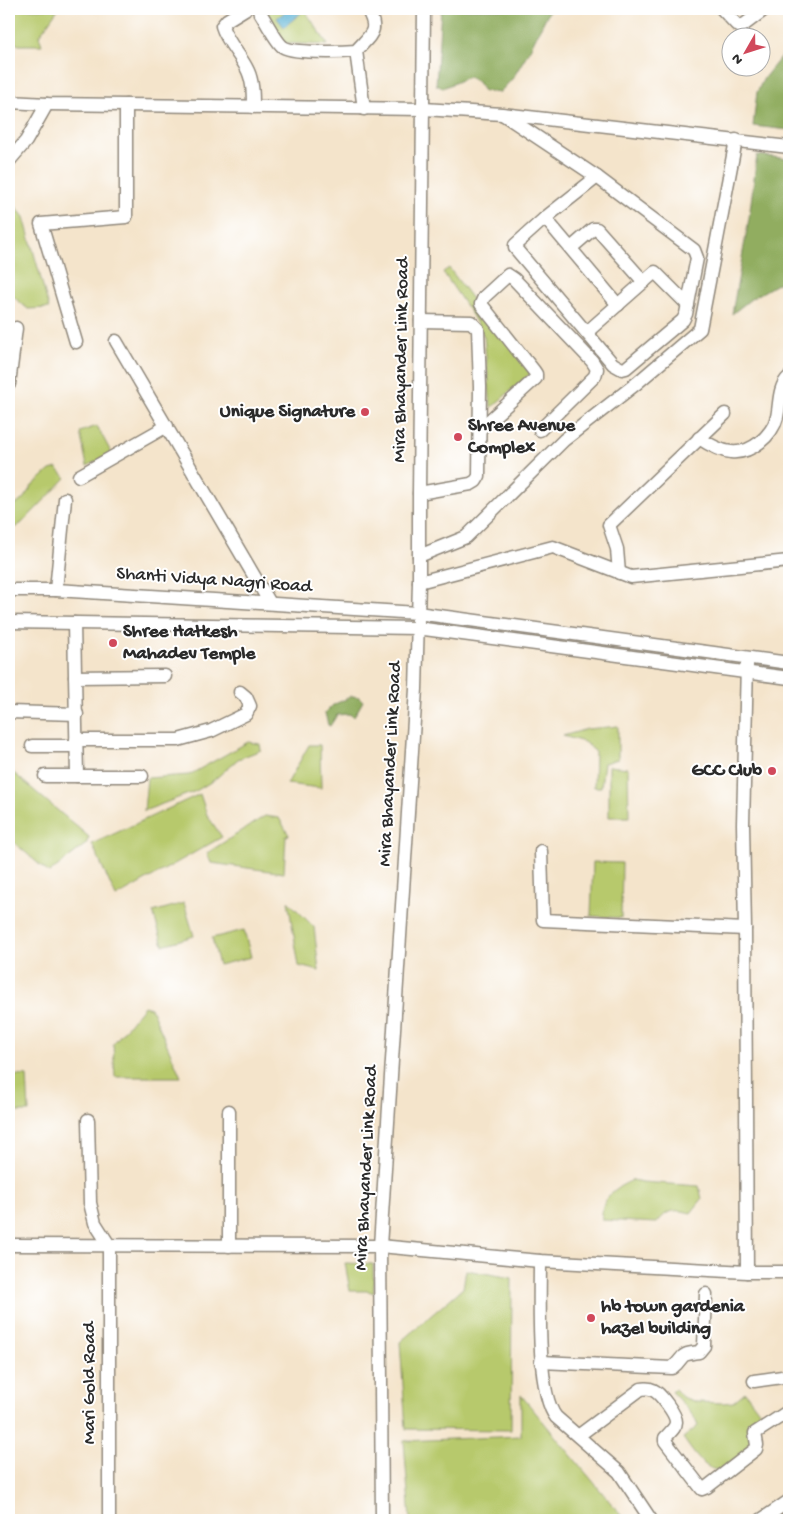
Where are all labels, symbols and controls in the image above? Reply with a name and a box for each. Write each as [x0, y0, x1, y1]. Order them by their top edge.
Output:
north arrow [720, 28, 770, 78]
text: N [728, 50, 747, 68]
street label: Mira Bhayander Link Road [389, 255, 415, 463]
place label: Unique Signature [220, 401, 356, 424]
marker: Unique Signature [359, 406, 371, 418]
place label: Shree Avenue Complex [467, 415, 576, 460]
marker: Shree Avenue Complex [452, 431, 464, 443]
street label: Shanti Vidya Nagri Road [116, 563, 314, 599]
place label: Shree Hatkesh Mahadev Temple [123, 621, 256, 666]
marker: Shree Hatkesh Mahadev Temple [107, 637, 119, 649]
street label: Mira Bhayander Link Road [374, 659, 408, 867]
place label: GCC Club [691, 760, 762, 783]
marker: GCC Club [766, 765, 778, 777]
street label: Mira Bhayander Link Road [350, 1063, 384, 1271]
place label: hb town gardenia hazel building [601, 1296, 746, 1341]
marker: hb town gardenia hazel building [585, 1312, 597, 1324]
street label: Mari Gold Road [79, 1320, 102, 1444]

